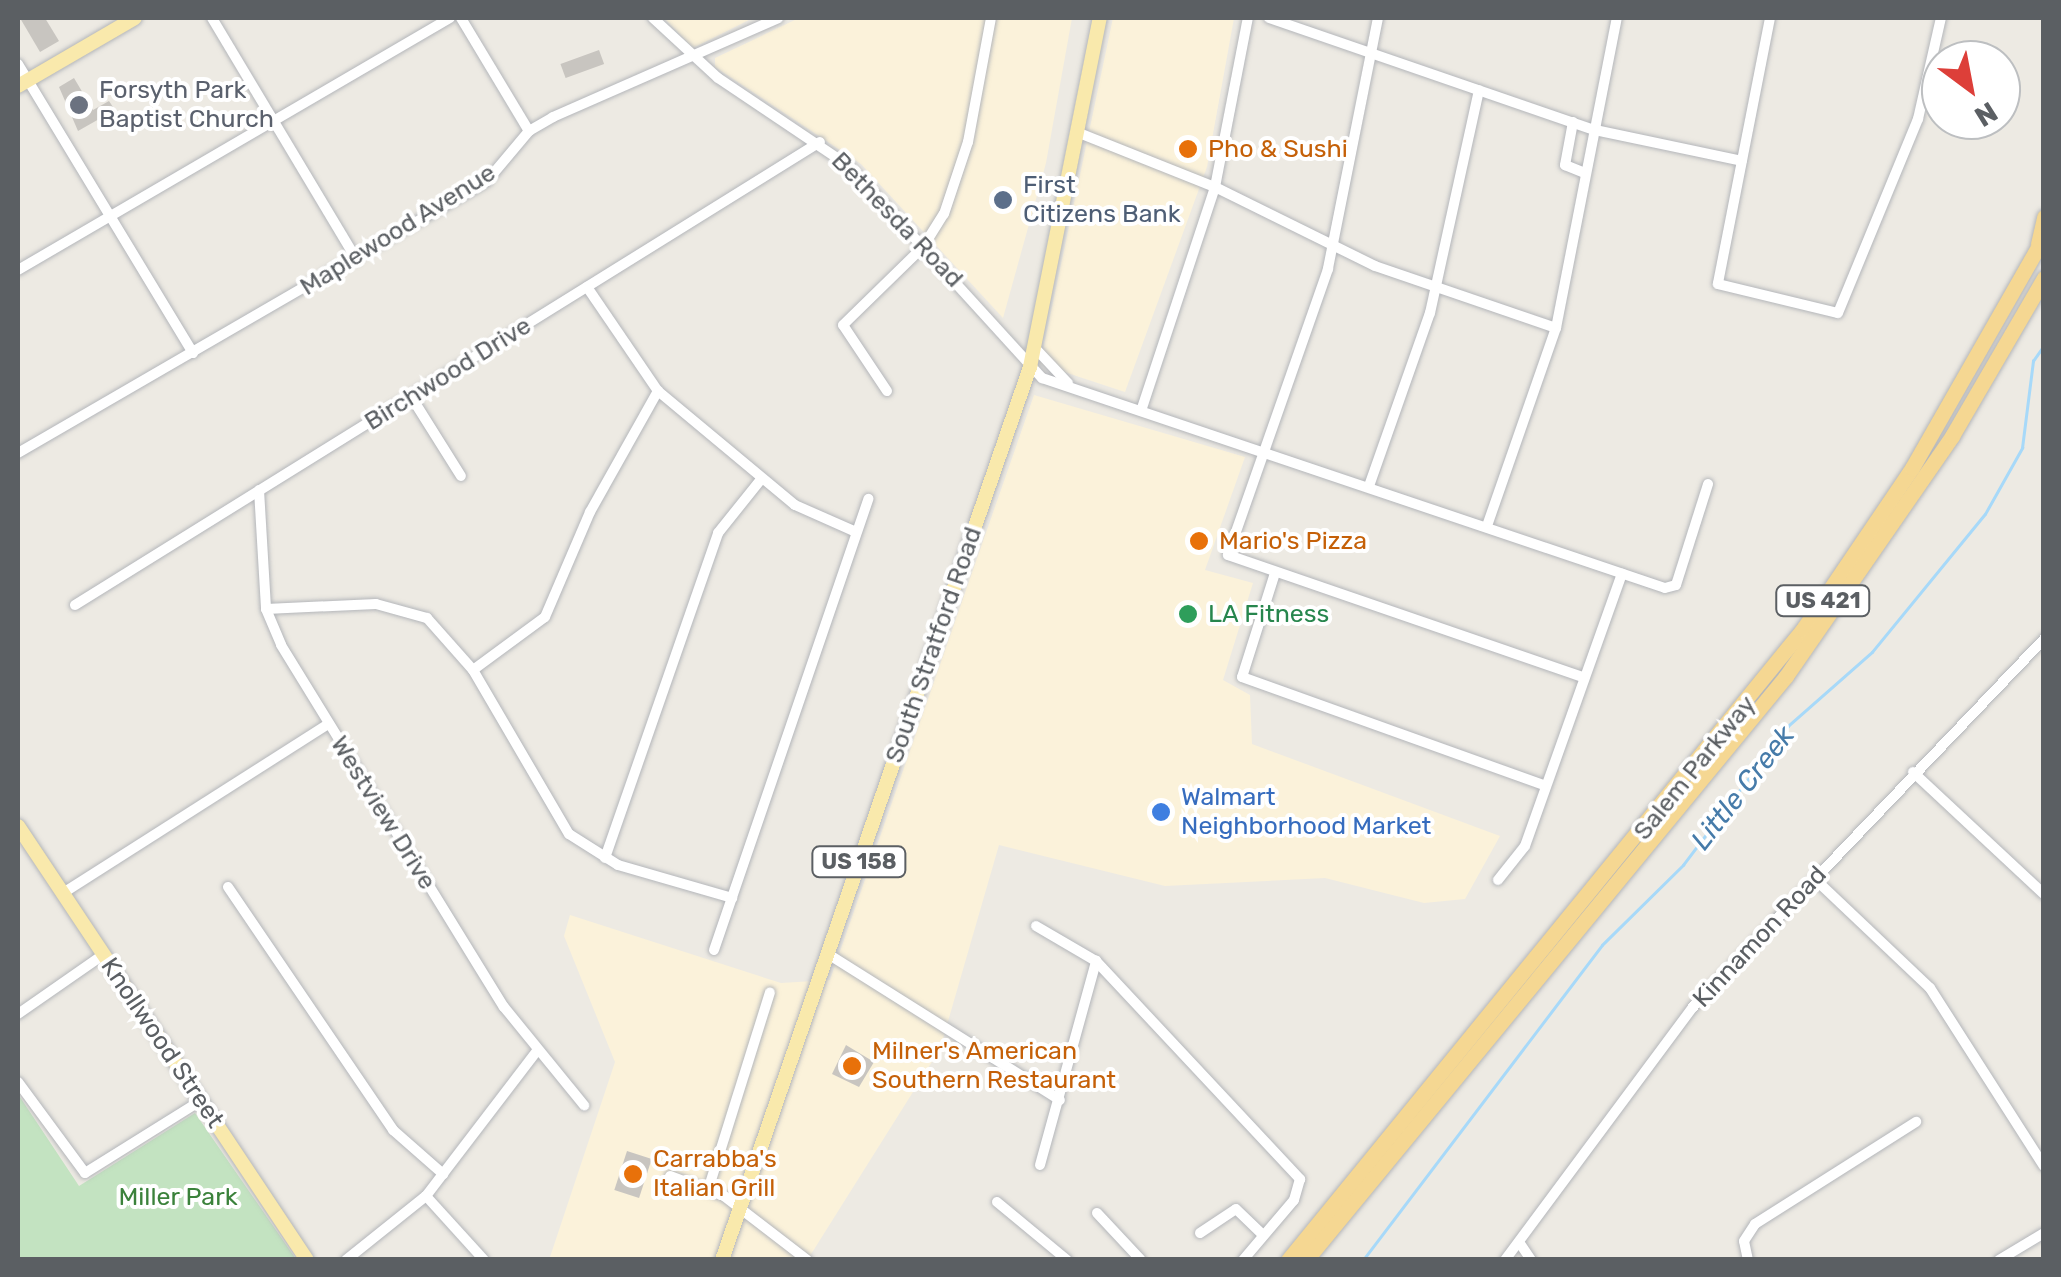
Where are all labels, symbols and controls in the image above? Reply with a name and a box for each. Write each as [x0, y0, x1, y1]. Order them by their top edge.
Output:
north arrow [1921, 40, 2021, 140]
place label: Forsyth Park Baptist Church [99, 76, 274, 135]
marker: Forsyth Park Baptist Church [68, 94, 90, 116]
text: N [1969, 95, 2003, 133]
place label: Pho & Sushi [1208, 134, 1348, 164]
marker: Pho & Sushi [1177, 138, 1199, 160]
street label: Bethesda Road [825, 146, 969, 294]
street label: Maplewood Avenue [295, 158, 501, 302]
place label: First Citizens Bank [1023, 171, 1181, 230]
marker: First Citizens Bank [992, 189, 1014, 211]
street label: Birchwood Drive [359, 311, 537, 437]
street label: South Stratford Road [880, 523, 988, 767]
place label: Mario's Pizza [1219, 526, 1367, 556]
marker: Mario's Pizza [1188, 530, 1210, 552]
road number: US 421 [1773, 584, 1873, 618]
place label: LA Fitness [1208, 599, 1330, 629]
marker: LA Fitness [1177, 603, 1199, 625]
street label: Salem Parkway [1628, 690, 1762, 846]
water label: Little Creek [1684, 719, 1802, 857]
street label: Westview Drive [324, 730, 442, 896]
place label: Walmart Neighborhood Market [1181, 783, 1431, 842]
marker: Walmart Neighborhood Market [1150, 801, 1172, 823]
road number: US 158 [809, 845, 909, 879]
street label: Kinnamon Road [1687, 860, 1833, 1014]
street label: Knollwood Street [94, 952, 230, 1134]
place label: Milner's American Southern Restaurant [872, 1037, 1116, 1096]
marker: Milner's American Southern Restaurant [841, 1055, 863, 1077]
place label: Carrabba's Italian Grill [653, 1145, 777, 1204]
marker: Carrabba's Italian Grill [622, 1163, 644, 1185]
park label: Miller Park [118, 1182, 238, 1212]

